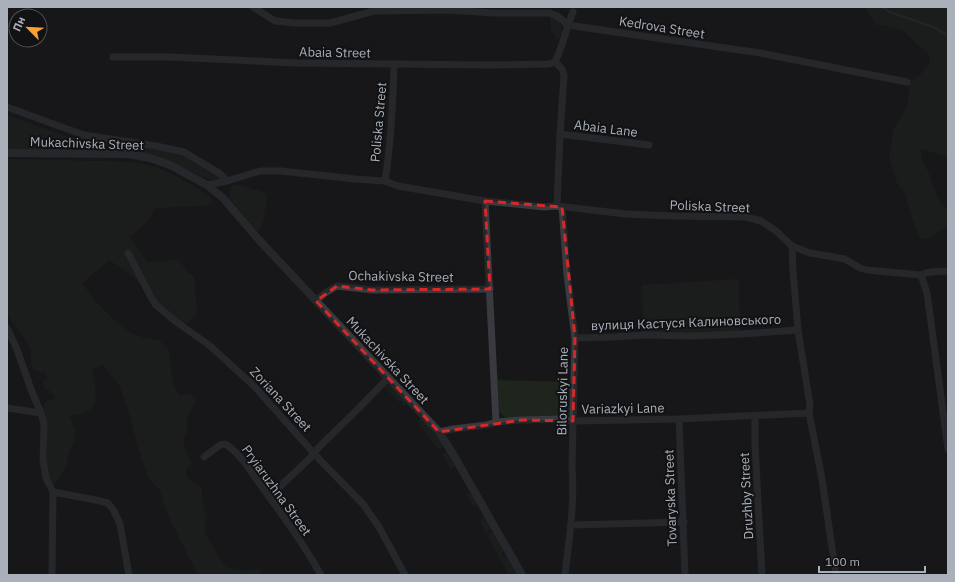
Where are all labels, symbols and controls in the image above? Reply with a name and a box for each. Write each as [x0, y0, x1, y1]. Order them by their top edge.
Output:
north arrow [8, 8, 48, 48]
street label: Kedrova Street [618, 12, 706, 43]
text: Пн [10, 14, 28, 33]
street label: Abaia Street [299, 43, 371, 62]
street label: Poliska Street [367, 81, 390, 163]
street label: Abaia Lane [573, 116, 639, 141]
street label: Mukachivska Street [30, 133, 144, 154]
street label: Poliska Street [669, 197, 750, 216]
street label: Ochakivska Street [348, 267, 454, 286]
street label: вулиця Кастуся Калиновського [591, 311, 781, 334]
street label: Mukachivska Street [343, 313, 433, 408]
street label: Biloruskyi Lane [553, 347, 572, 435]
street label: Zoriana Street [246, 363, 315, 435]
street label: Variazkyi Lane [581, 399, 665, 418]
street label: Pryiaruzhna Street [238, 442, 315, 539]
street label: Tovaryska Street [660, 449, 681, 547]
street label: Druzhby Street [736, 452, 757, 540]
scale bar [819, 548, 925, 574]
text: 100 m [825, 554, 860, 569]

